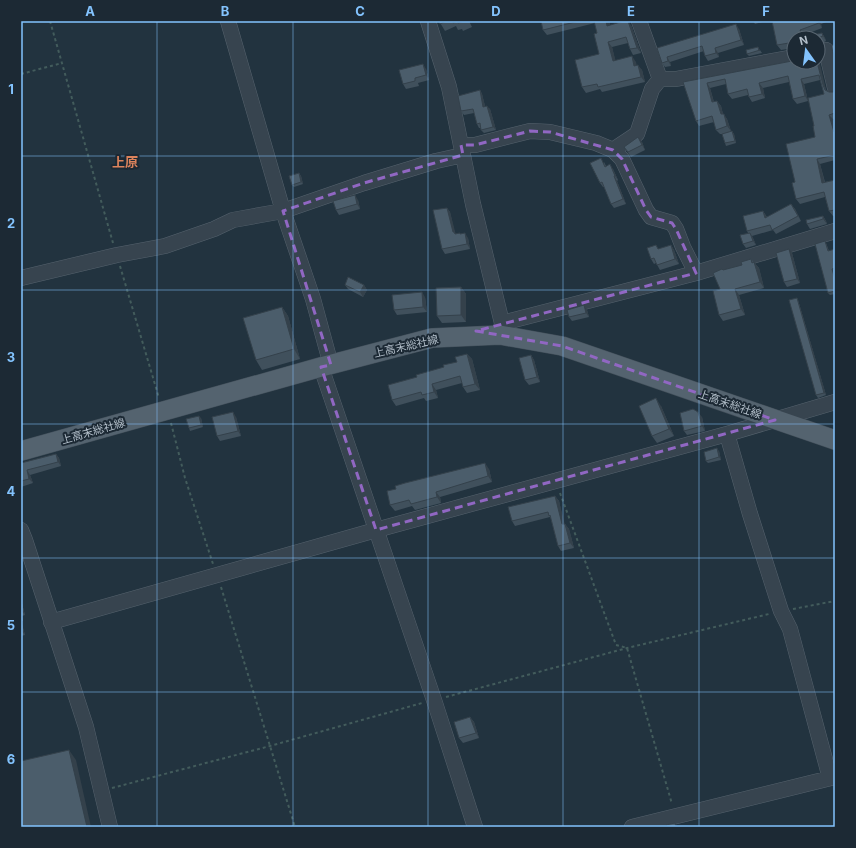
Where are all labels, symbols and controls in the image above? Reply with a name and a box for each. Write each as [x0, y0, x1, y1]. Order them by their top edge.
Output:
text: A [85, 3, 95, 19]
text: B [221, 3, 230, 19]
text: C [355, 3, 365, 19]
text: D [491, 3, 501, 19]
text: E [627, 3, 635, 19]
text: F [762, 3, 770, 19]
north arrow [786, 30, 826, 70]
text: N [798, 32, 809, 48]
text: 1 [8, 81, 14, 97]
district label: 上原 [112, 154, 138, 170]
text: 2 [7, 215, 15, 231]
street label: 上高末総社線 [372, 332, 440, 360]
text: 3 [7, 349, 15, 365]
street label: 上高末総社線 [697, 387, 763, 421]
street label: 上高末総社線 [59, 415, 127, 447]
text: 4 [7, 483, 16, 499]
text: 5 [7, 617, 15, 633]
text: 6 [7, 751, 15, 767]

